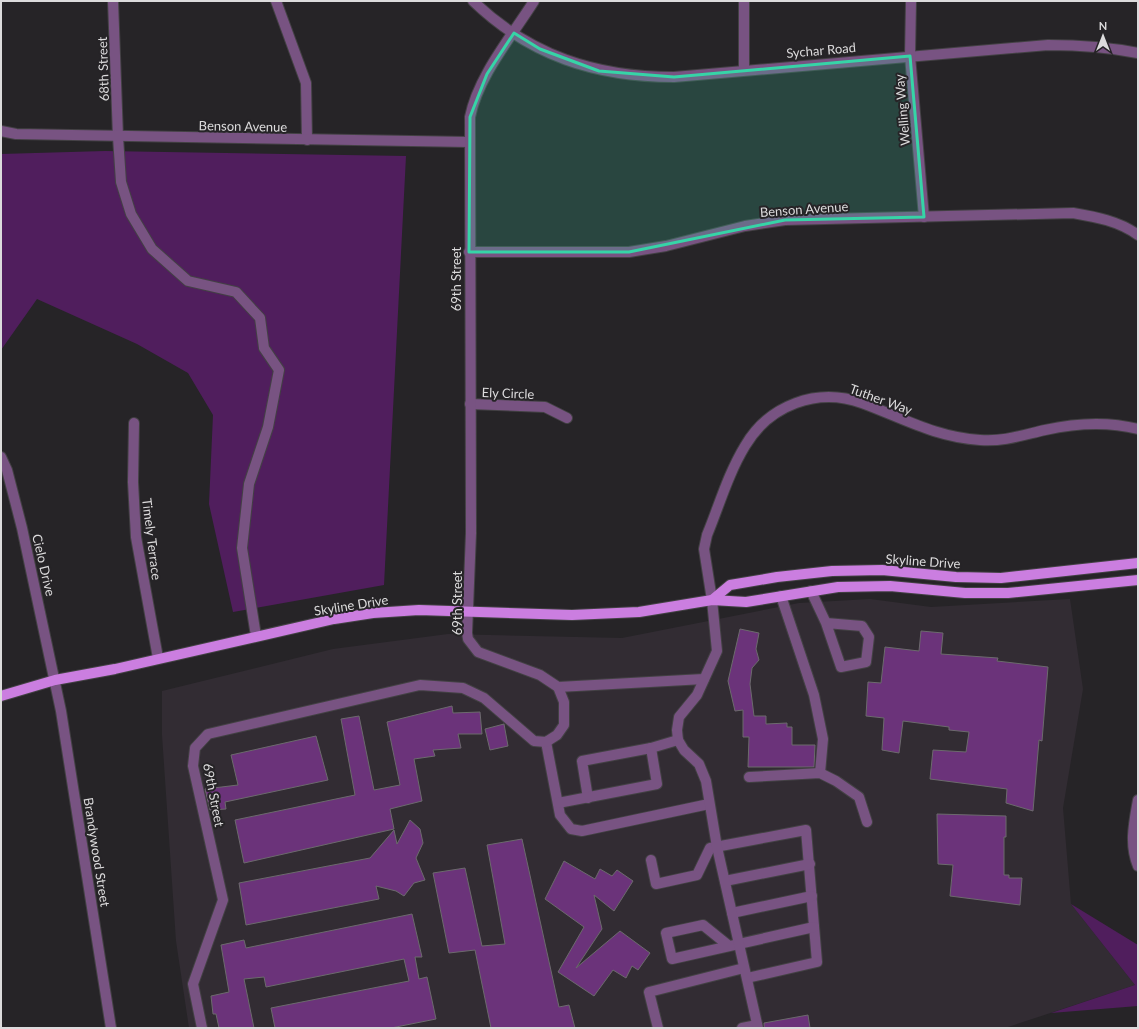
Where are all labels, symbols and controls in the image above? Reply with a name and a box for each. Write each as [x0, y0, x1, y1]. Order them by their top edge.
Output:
north arrow [1083, 16, 1123, 56]
text: N [1099, 19, 1107, 32]
street label: 68th Street [94, 36, 112, 102]
street label: Sychar Road [786, 39, 856, 61]
street label: Welling Way [891, 73, 913, 146]
street label: Benson Avenue [199, 117, 288, 135]
street label: Benson Avenue [759, 198, 849, 220]
street label: 69th Street [448, 246, 464, 311]
street label: Tuther Way [847, 380, 915, 418]
street label: Ely Circle [481, 384, 535, 402]
street label: Timely Terrace [139, 497, 165, 581]
street label: Cielo Drive [29, 532, 59, 598]
street label: Skyline Drive [885, 550, 961, 572]
street label: 69th Street [449, 570, 465, 635]
street label: Skyline Drive [313, 591, 389, 619]
street label: 69th Street [200, 762, 228, 829]
street label: Brandywood Street [80, 796, 114, 908]

